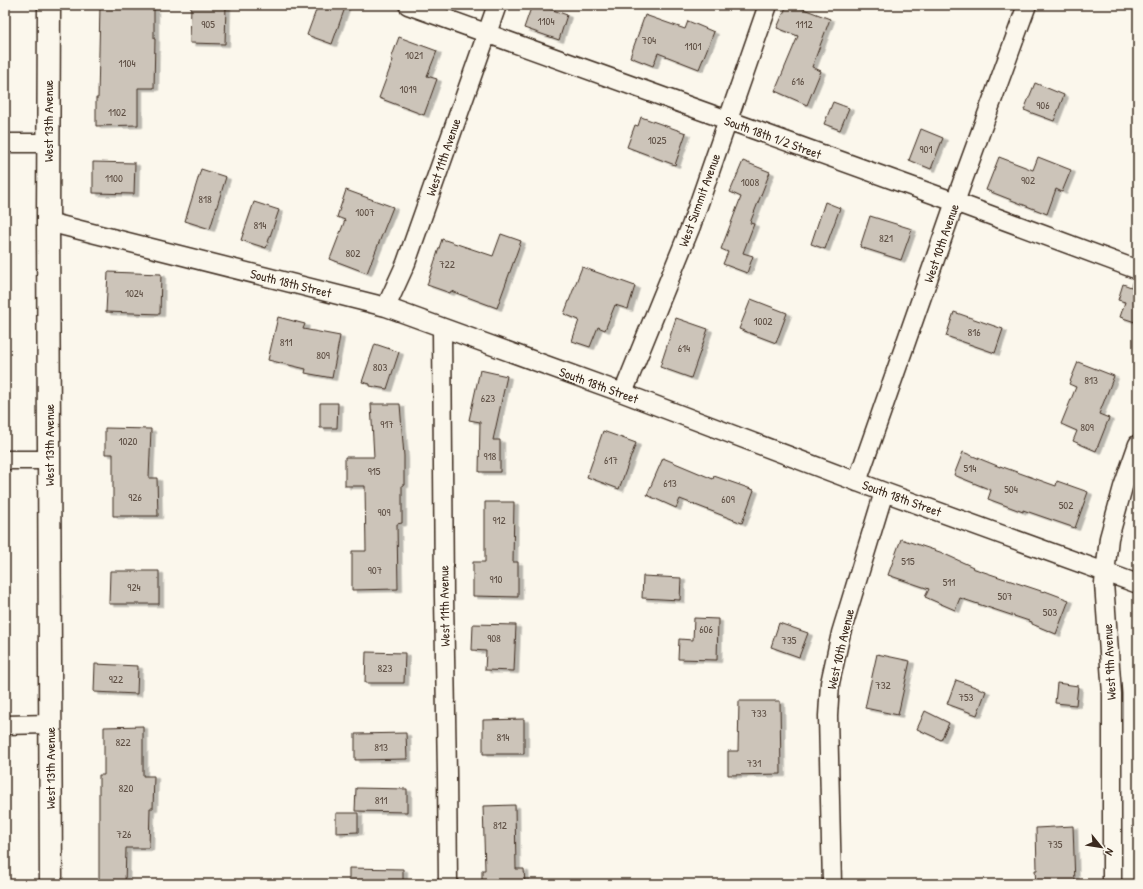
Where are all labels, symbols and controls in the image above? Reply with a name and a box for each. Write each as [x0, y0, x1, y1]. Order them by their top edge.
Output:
house number: 1104 [537, 14, 555, 28]
house number: 905 [201, 17, 215, 31]
house number: 1112 [795, 17, 813, 31]
house number: 704 [642, 33, 656, 47]
house number: 1101 [685, 39, 701, 53]
house number: 1021 [405, 48, 423, 62]
house number: 1104 [118, 56, 136, 70]
house number: 616 [792, 74, 805, 88]
street label: West 13th Avenue [39, 80, 57, 162]
house number: 1019 [400, 82, 416, 96]
house number: 906 [1036, 98, 1050, 112]
house number: 1102 [108, 105, 126, 119]
street label: South 18th 1/2 Street [722, 111, 825, 163]
street label: West 11th Avenue [421, 116, 465, 198]
house number: 1025 [648, 133, 667, 147]
house number: 901 [920, 142, 932, 156]
street label: West Summit Avenue [674, 151, 724, 249]
house number: 1100 [105, 171, 123, 185]
house number: 902 [1021, 173, 1035, 187]
house number: 1008 [741, 175, 760, 189]
house number: 818 [198, 192, 212, 206]
street label: West 10th Avenue [919, 201, 963, 285]
house number: 1007 [355, 205, 375, 219]
house number: 814 [254, 218, 266, 232]
house number: 821 [879, 231, 893, 245]
house number: 802 [346, 246, 360, 260]
house number: 722 [439, 257, 455, 271]
street label: South 18th Street [249, 264, 334, 302]
house number: 1024 [125, 286, 143, 300]
house number: 1002 [754, 314, 773, 328]
house number: 816 [967, 325, 981, 339]
house number: 811 [280, 335, 292, 349]
house number: 614 [678, 341, 690, 355]
house number: 809 [316, 348, 330, 362]
house number: 803 [373, 360, 387, 374]
street label: South 18th Street [557, 362, 642, 408]
house number: 813 [1084, 373, 1098, 387]
house number: 623 [481, 391, 495, 405]
street label: West 13th Avenue [40, 404, 58, 486]
house number: 917 [380, 417, 394, 431]
house number: 809 [1080, 420, 1094, 434]
house number: 1020 [119, 434, 138, 448]
house number: 918 [484, 449, 497, 463]
house number: 617 [604, 453, 618, 467]
house number: 514 [964, 461, 976, 475]
house number: 915 [368, 464, 381, 478]
street label: South 18th Street [860, 475, 945, 521]
house number: 613 [663, 476, 677, 490]
house number: 504 [1004, 482, 1018, 496]
house number: 926 [128, 490, 142, 504]
house number: 609 [721, 492, 735, 506]
house number: 502 [1059, 498, 1073, 512]
house number: 909 [377, 505, 391, 519]
house number: 912 [492, 513, 506, 527]
house number: 515 [901, 554, 915, 568]
house number: 907 [368, 563, 382, 577]
street label: West 11th Avenue [434, 565, 454, 647]
house number: 910 [490, 572, 503, 586]
house number: 511 [943, 575, 955, 589]
house number: 924 [127, 580, 141, 594]
house number: 507 [997, 589, 1013, 603]
house number: 503 [1043, 605, 1057, 619]
street label: West 10th Avenue [822, 607, 858, 691]
house number: 606 [699, 622, 713, 636]
street label: West 9th Avenue [1098, 623, 1120, 701]
house number: 908 [487, 631, 501, 645]
house number: 735 [781, 633, 797, 647]
house number: 823 [378, 661, 392, 675]
house number: 922 [109, 672, 123, 686]
house number: 732 [875, 678, 891, 692]
house number: 753 [958, 690, 974, 704]
house number: 733 [751, 706, 767, 720]
street label: West 13th Avenue [41, 727, 59, 809]
house number: 814 [497, 730, 509, 744]
house number: 822 [115, 735, 131, 749]
house number: 813 [374, 740, 388, 754]
house number: 731 [747, 756, 761, 770]
house number: 820 [119, 781, 133, 795]
house number: 811 [375, 793, 387, 807]
house number: 812 [493, 818, 507, 832]
house number: 726 [117, 827, 132, 841]
north arrow [1081, 827, 1121, 867]
house number: 735 [1047, 837, 1063, 851]
text: N [1102, 846, 1117, 858]

